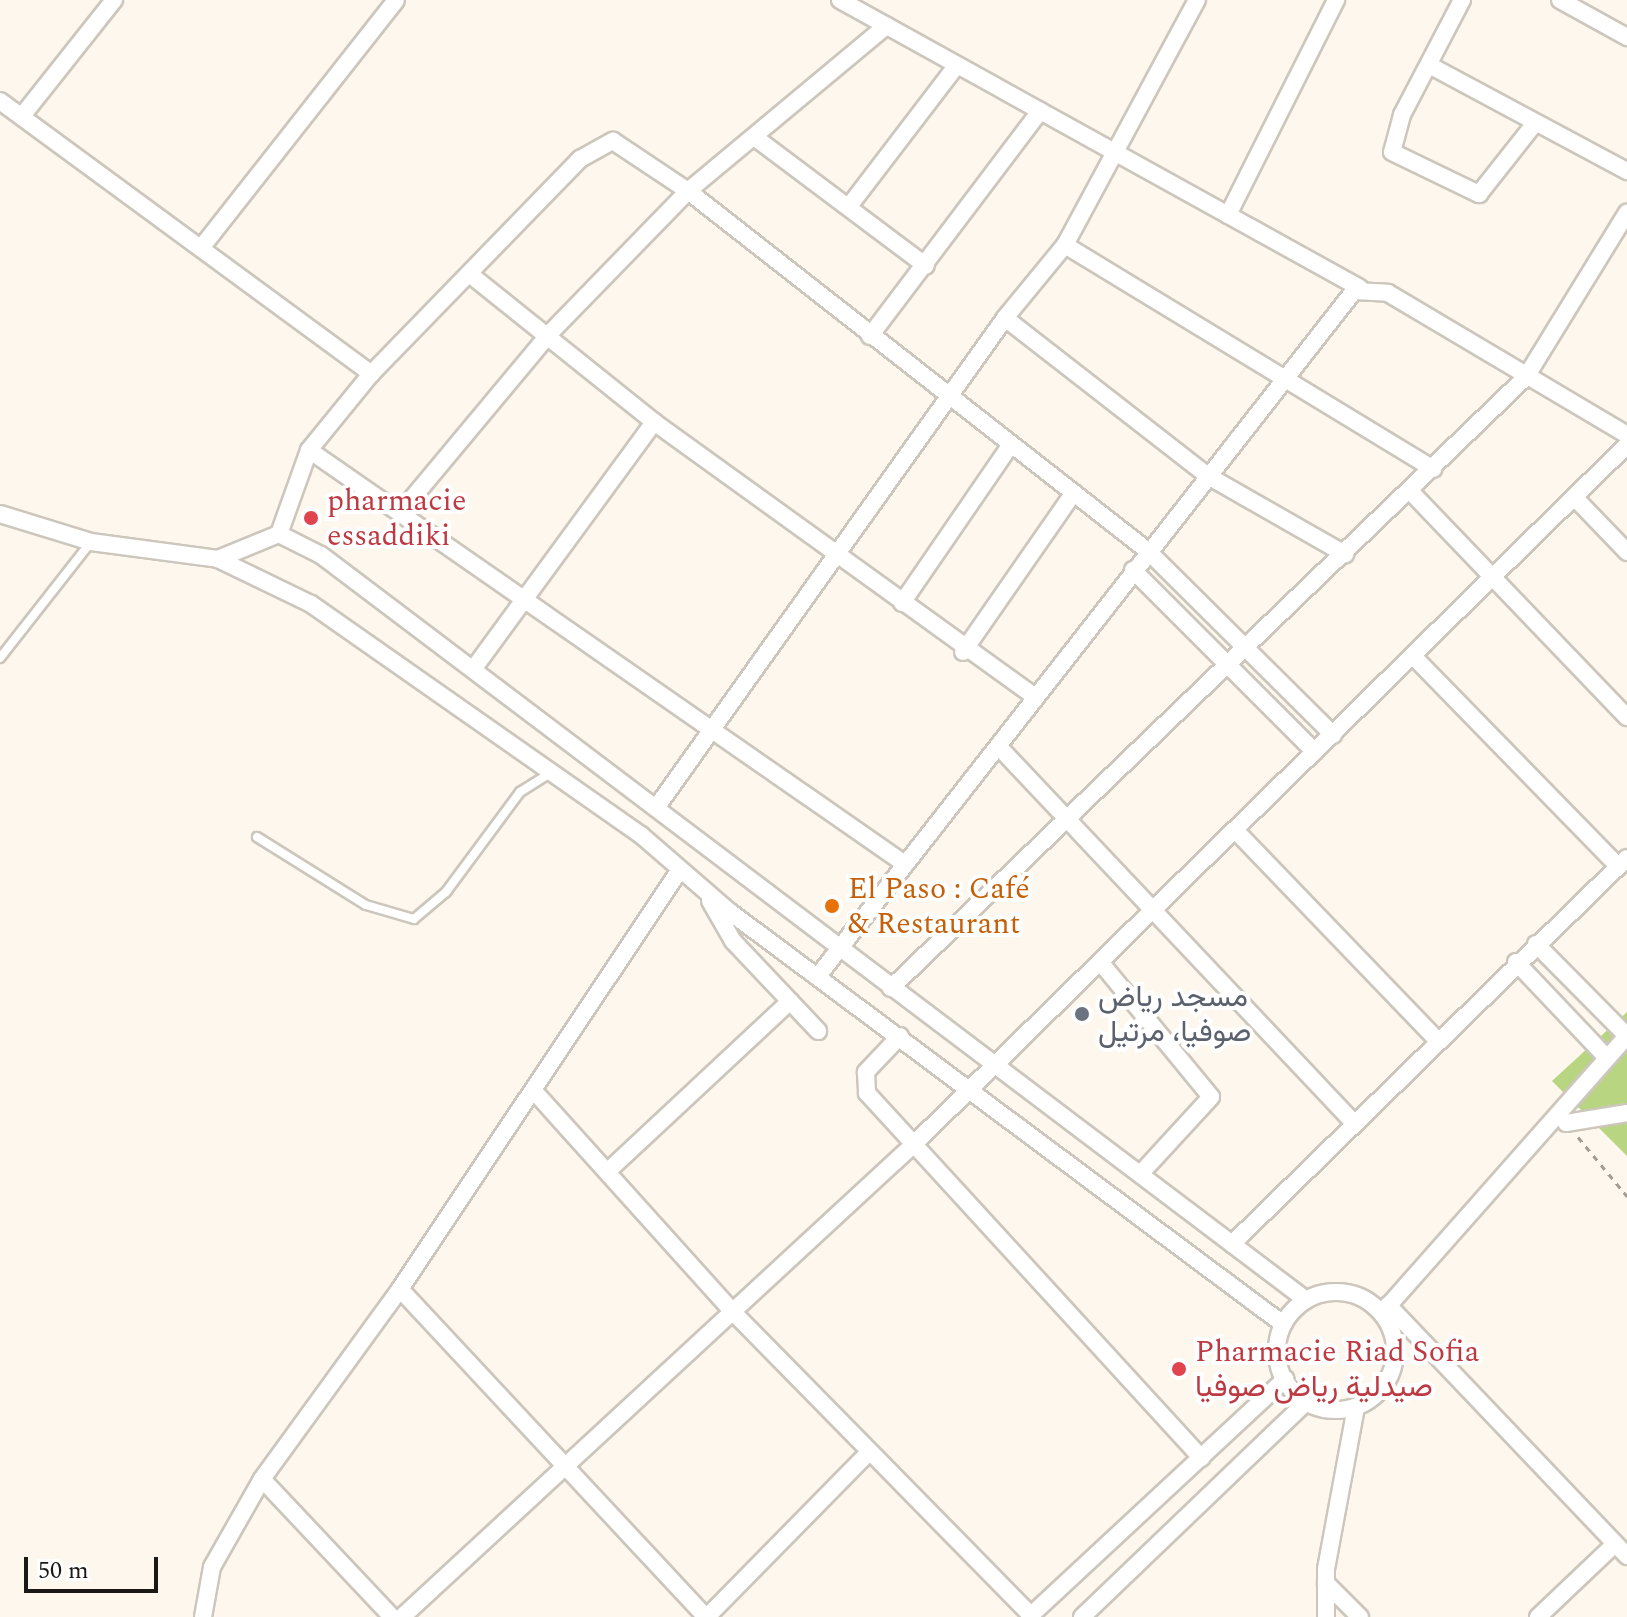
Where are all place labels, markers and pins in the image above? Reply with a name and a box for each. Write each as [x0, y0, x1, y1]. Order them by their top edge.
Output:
place label: pharmacie essaddiki [327, 483, 466, 554]
marker: pharmacie essaddiki [302, 509, 320, 527]
place label: El Paso : Café & Restaurant [848, 871, 1030, 942]
marker: El Paso : Café & Restaurant [823, 897, 841, 915]
place label: مسجد رياض صوفيا، مرتیل [1098, 979, 1251, 1050]
marker: مسجد رياض صوفيا، مرتیل [1073, 1005, 1091, 1023]
place label: Pharmacie Riad Sofia صيدلية رياض صوفيا [1195, 1334, 1479, 1404]
marker: Pharmacie Riad Sofia صيدلية رياض صوفيا [1170, 1360, 1188, 1378]

